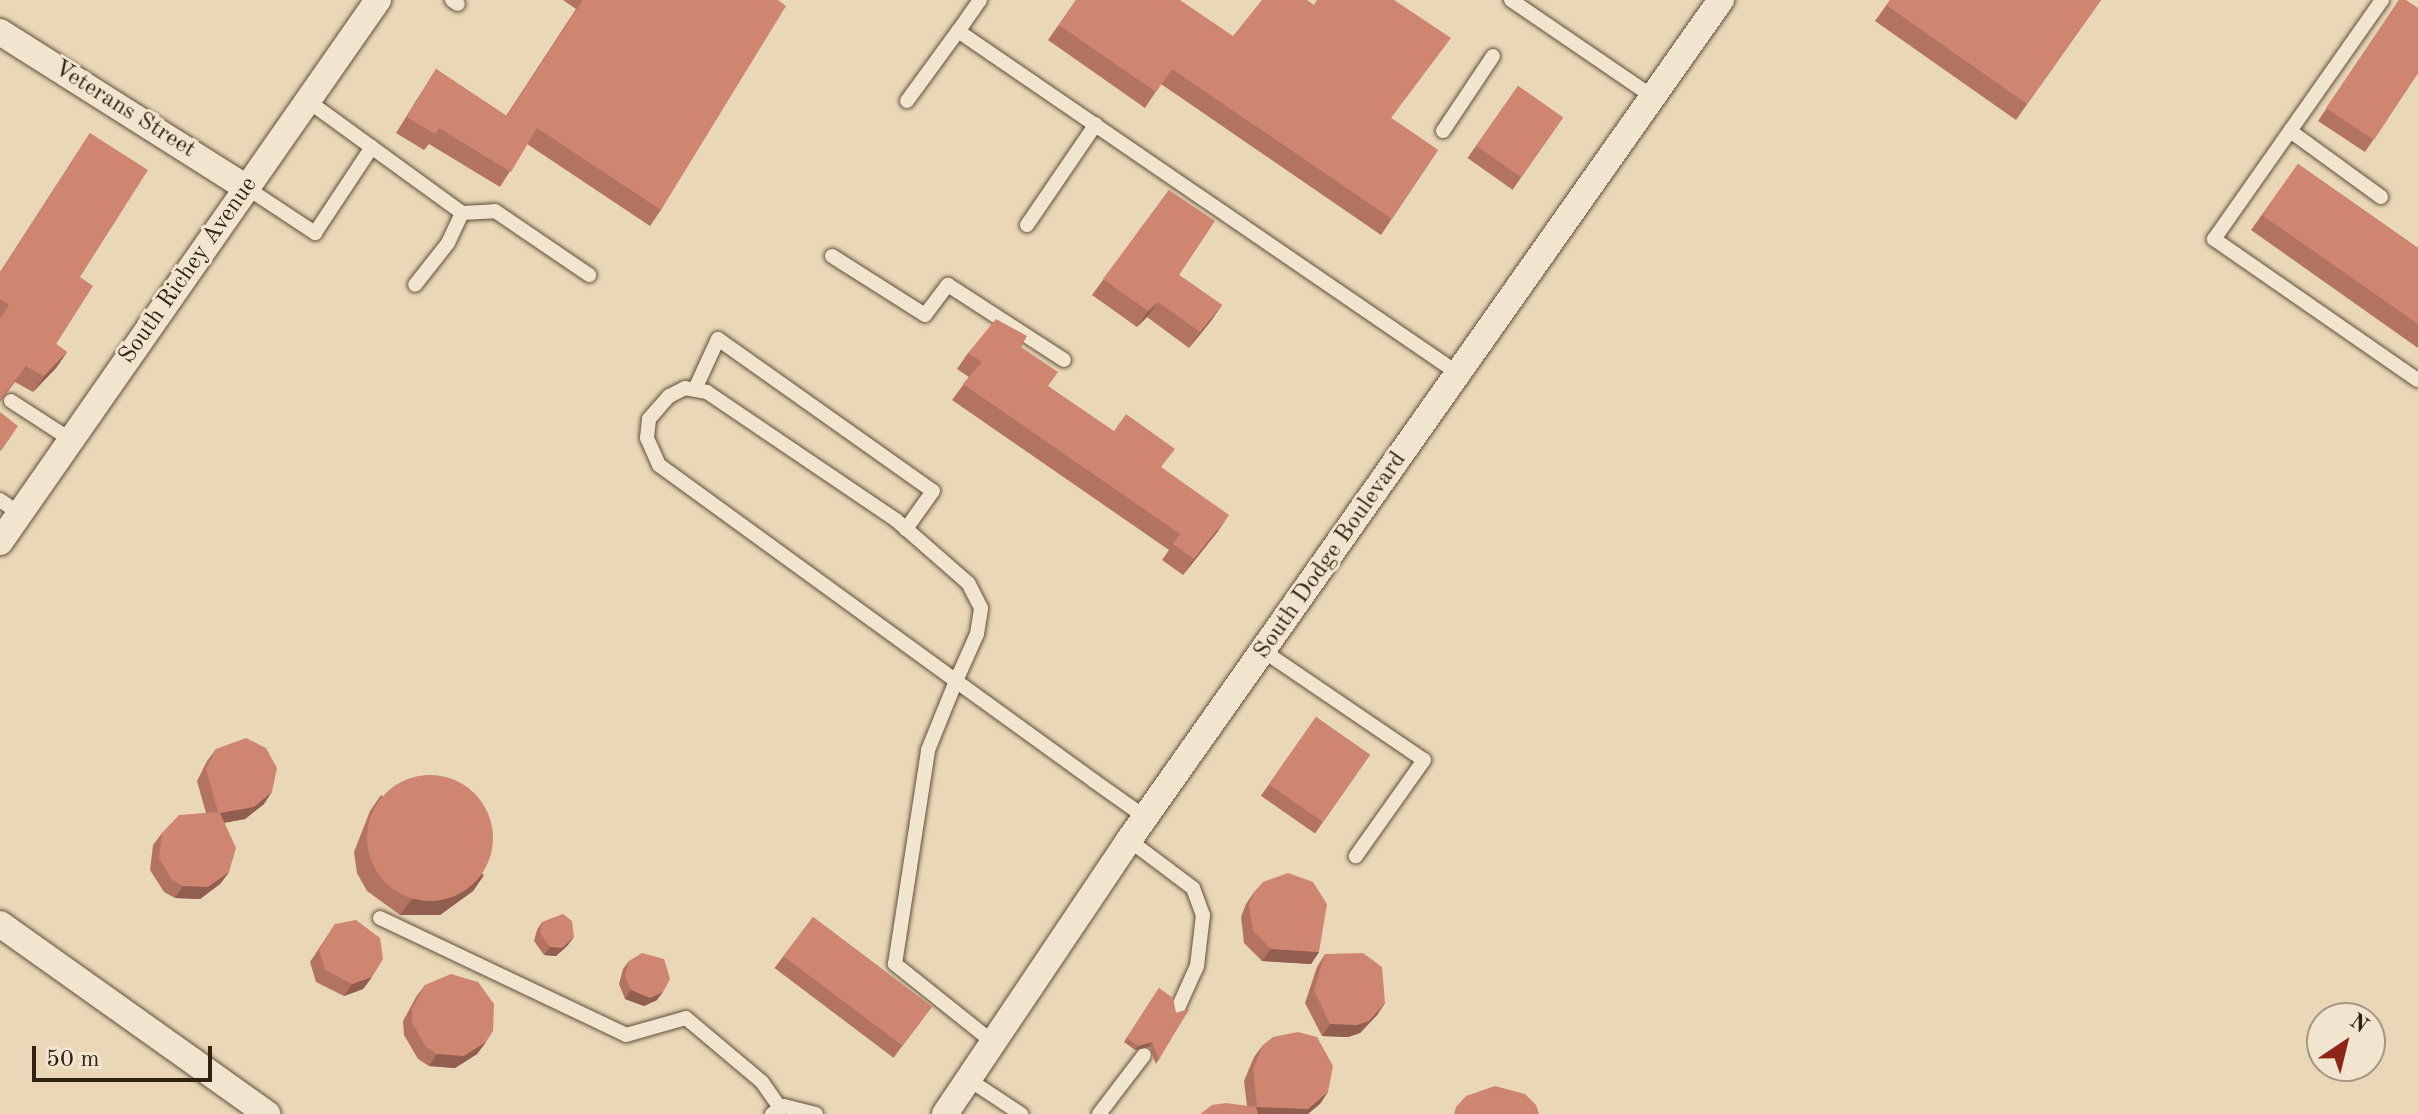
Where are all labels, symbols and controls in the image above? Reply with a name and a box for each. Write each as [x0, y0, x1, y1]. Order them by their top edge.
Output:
street label: Veterans Street [48, 55, 200, 165]
street label: South Richey Avenue [114, 172, 264, 370]
street label: South Dodge Boulevard [1248, 447, 1414, 665]
north arrow [2306, 1002, 2386, 1082]
text: N [2345, 1010, 2372, 1038]
scale bar [36, 1030, 216, 1080]
text: 50 m [46, 1048, 100, 1072]

